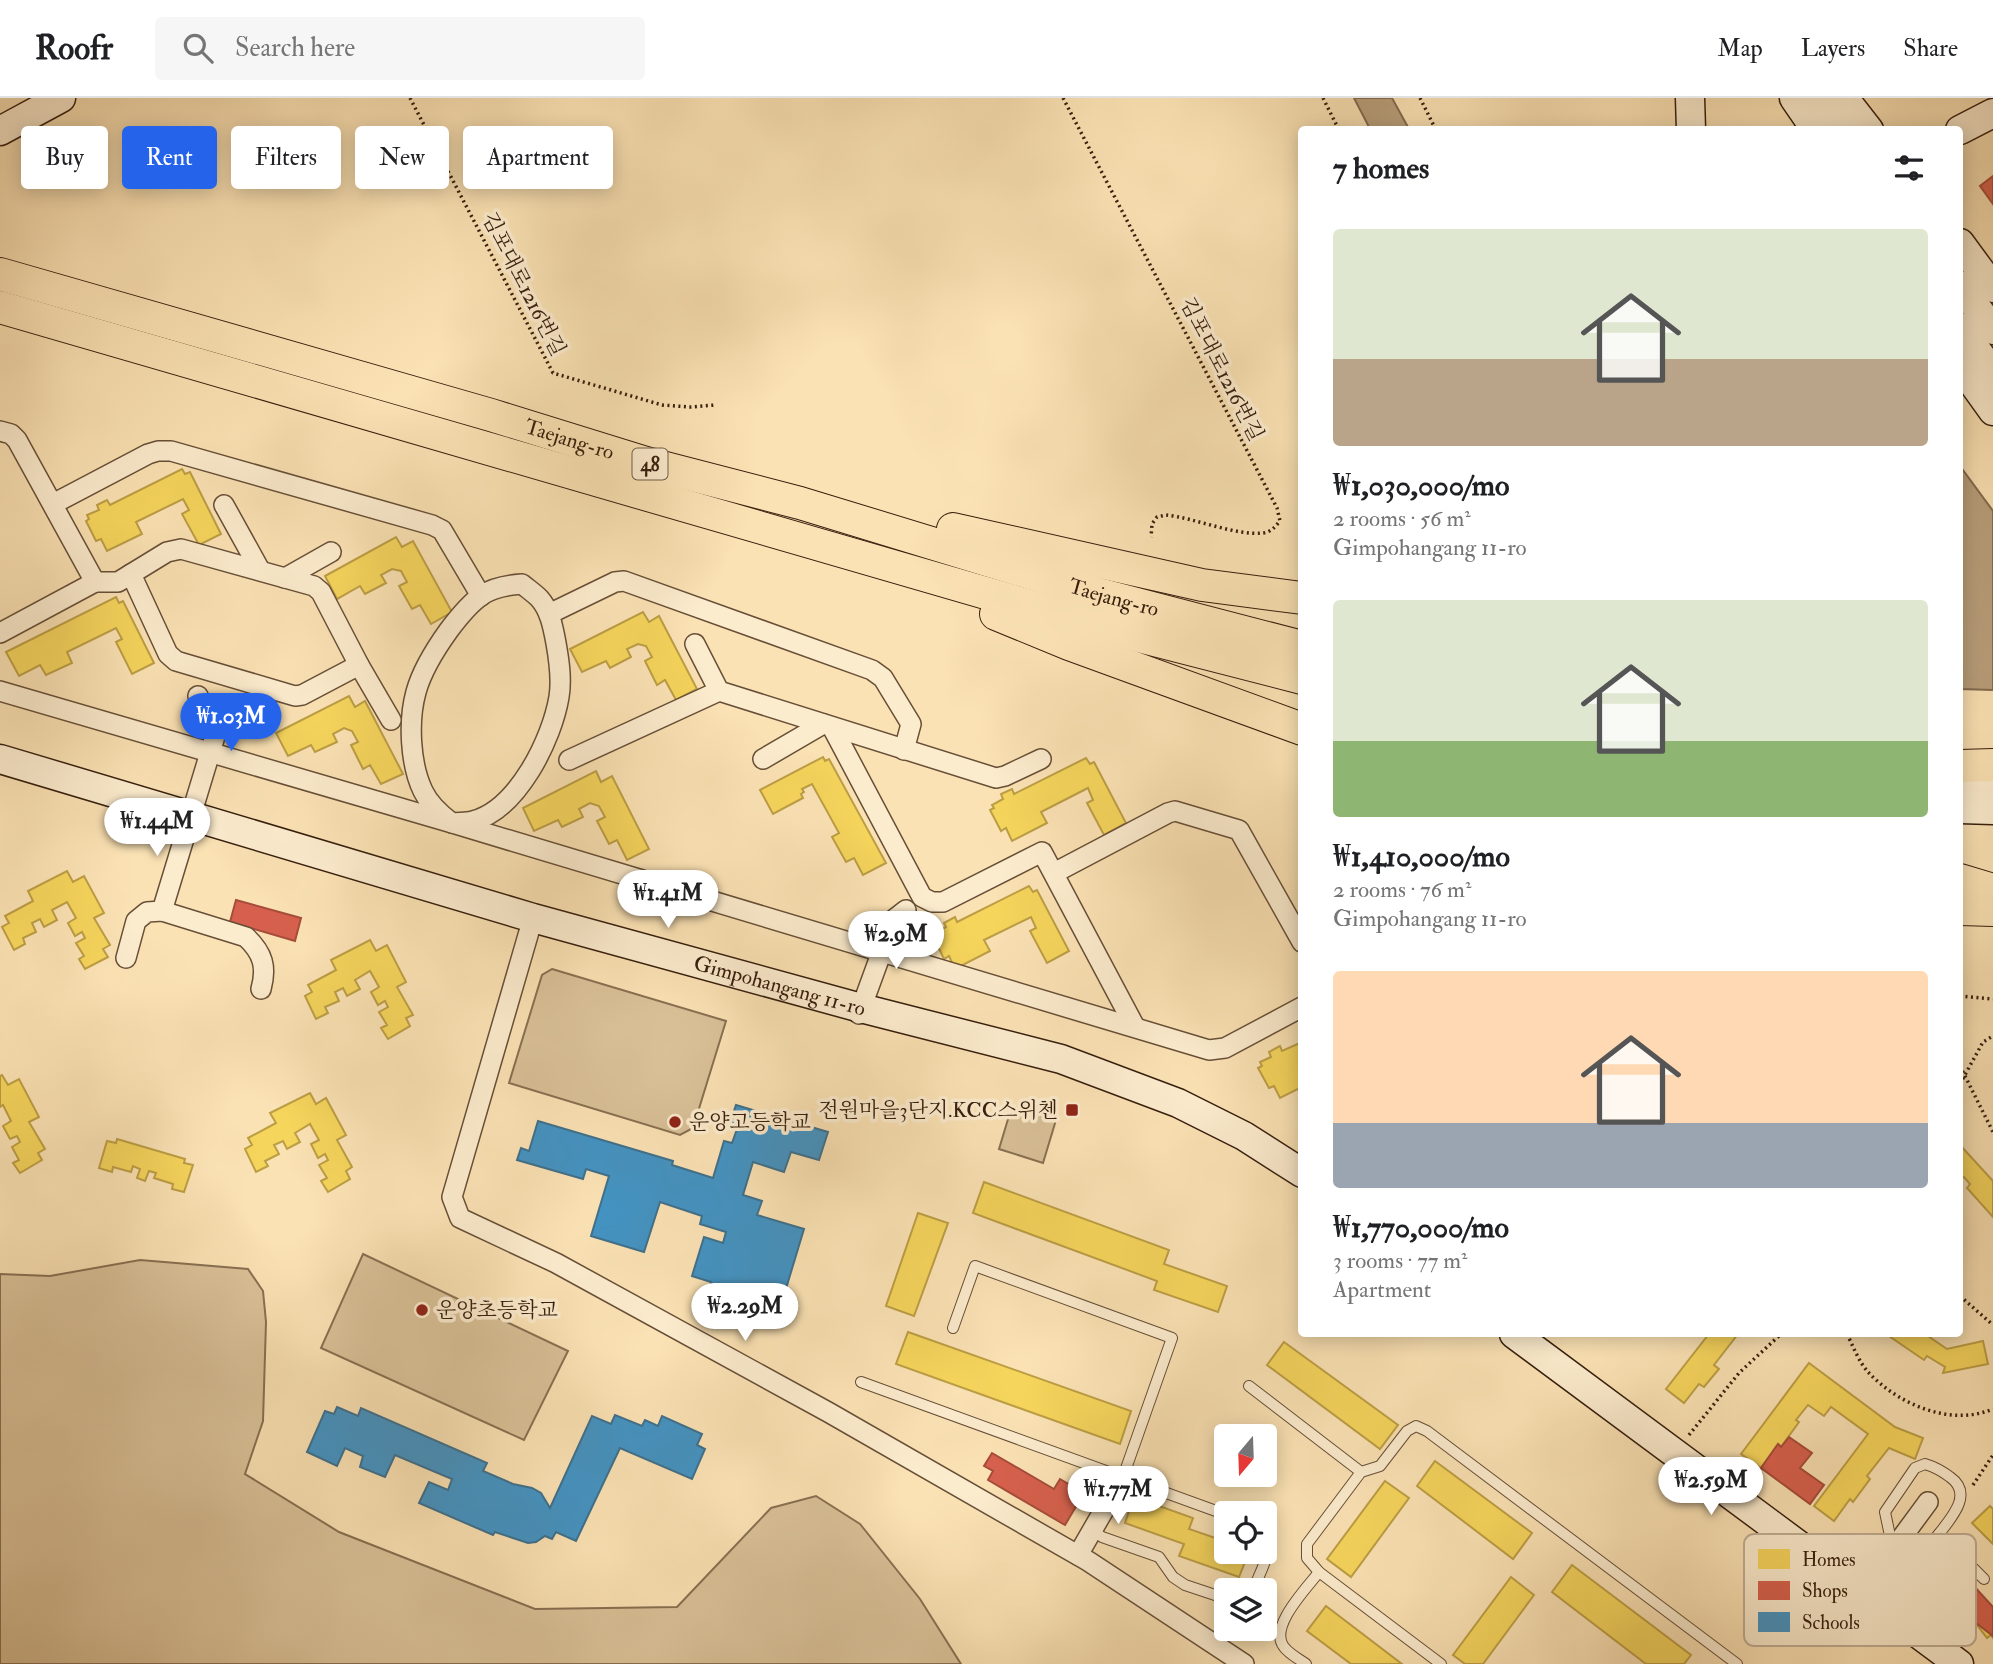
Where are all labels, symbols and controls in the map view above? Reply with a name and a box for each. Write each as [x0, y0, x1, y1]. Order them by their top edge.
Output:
search box [155, 17, 645, 80]
text: Roofr [35, 28, 113, 69]
icon: search [179, 29, 217, 67]
text: Search here [235, 32, 355, 64]
text: Map [1718, 33, 1763, 64]
text: Layers [1801, 33, 1865, 64]
text: Share [1903, 33, 1958, 64]
chip: Buy [21, 126, 108, 189]
chip: Rent [122, 126, 217, 189]
chip: Filters [231, 126, 341, 189]
chip: New [355, 126, 449, 189]
chip: Apartment [463, 126, 613, 189]
icon: filters [1890, 149, 1928, 187]
text: 7 homes [1333, 150, 1429, 187]
street label: 김포대로1216번길 [476, 208, 571, 361]
icon: home [1568, 275, 1694, 401]
street label: 김포대로1216번길 [1174, 293, 1269, 446]
street label: Taejang-ro [521, 413, 617, 466]
road number: 48 [632, 448, 668, 480]
text: ₩1,030,000/mo [1333, 467, 1509, 504]
text: 2 rooms · 56 m² [1333, 504, 1471, 533]
text: Gimpohangang 11-ro [1333, 533, 1527, 562]
street label: Taejang-ro [1065, 573, 1162, 623]
icon: home [1568, 646, 1694, 772]
pin: ₩1.03M [174, 694, 288, 753]
text: ₩1.03M [196, 701, 266, 730]
pin: ₩1.44M [100, 798, 214, 858]
text: ₩1.44M [120, 806, 194, 835]
text: ₩1,410,000/mo [1333, 838, 1510, 875]
pin: ₩1.41M [611, 870, 725, 930]
text: 2 rooms · 76 m² [1333, 875, 1471, 904]
text: ₩1.41M [633, 878, 703, 907]
text: Gimpohangang 11-ro [1333, 904, 1527, 933]
pin: ₩2.9M [847, 912, 945, 971]
text: ₩2.9M [864, 919, 928, 948]
street label: Gimpohangang 11-ro [691, 950, 868, 1023]
icon: home [1568, 1017, 1694, 1143]
place label: 전원마을3단지.KCC스위첸 [818, 1097, 1058, 1124]
marker: 전원마을3단지.KCC스위첸 [1064, 1102, 1080, 1118]
place label: 운양고등학교 [689, 1109, 811, 1136]
marker: 운양고등학교 [667, 1114, 683, 1130]
text: ₩1,770,000/mo [1333, 1209, 1509, 1246]
text: 3 rooms · 77 m² [1333, 1246, 1468, 1275]
text: Apartment [1333, 1275, 1431, 1304]
pin: ₩2.29M [688, 1284, 802, 1343]
text: ₩2.29M [707, 1291, 783, 1320]
place label: 운양초등학교 [436, 1297, 558, 1324]
marker: 운양초등학교 [414, 1302, 430, 1318]
north arrow [1214, 1424, 1278, 1488]
map controls [1214, 1424, 1277, 1641]
pin: ₩2.59M [1654, 1458, 1768, 1517]
text: ₩2.59M [1674, 1465, 1748, 1494]
pin: ₩1.77M [1061, 1466, 1175, 1526]
text: ₩1.77M [1084, 1474, 1152, 1503]
button: locate [1214, 1501, 1277, 1564]
legend [1744, 1534, 1976, 1646]
text: Homes [1802, 1548, 1856, 1572]
button: layers [1214, 1578, 1277, 1641]
text: Shops [1802, 1579, 1848, 1604]
text: Schools [1802, 1611, 1860, 1635]

